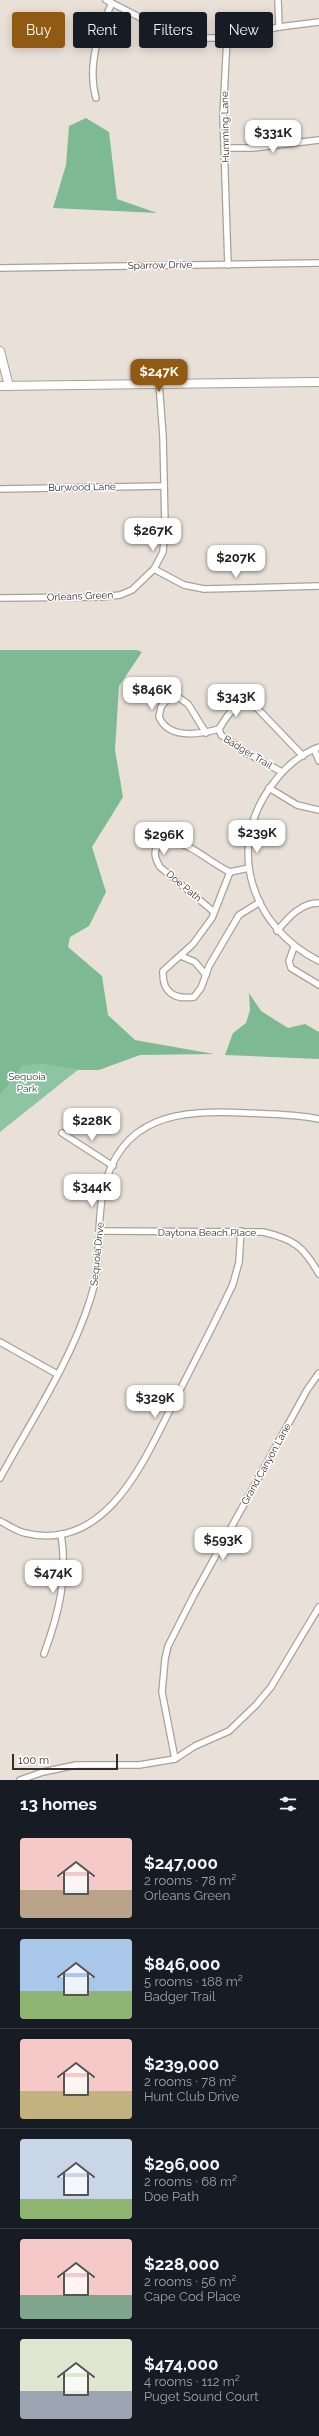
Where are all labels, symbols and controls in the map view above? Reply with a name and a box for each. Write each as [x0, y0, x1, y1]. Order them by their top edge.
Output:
chip: Buy [12, 12, 65, 48]
chip: Rent [73, 12, 131, 48]
chip: Filters [139, 12, 207, 48]
chip: New [215, 12, 273, 48]
street label: Humming Lane [219, 91, 231, 163]
pin: $331K [245, 120, 301, 154]
text: $331K [254, 125, 292, 140]
street label: Sparrow Drive [128, 259, 193, 271]
pin: $247K [131, 359, 187, 393]
text: $247K [140, 364, 179, 379]
street label: Burwood Lane [48, 481, 116, 493]
pin: $267K [125, 518, 181, 552]
text: $267K [133, 523, 173, 538]
pin: $207K [208, 545, 264, 579]
text: $207K [216, 550, 256, 565]
street label: Orleans Green [47, 589, 113, 603]
pin: $846K [124, 677, 180, 711]
text: $846K [132, 682, 172, 697]
pin: $343K [208, 684, 264, 718]
text: $343K [217, 689, 255, 704]
street label: Badger Trail [222, 733, 275, 771]
pin: $239K [229, 820, 285, 854]
pin: $296K [136, 822, 192, 856]
text: $239K [237, 825, 277, 840]
text: $296K [144, 827, 184, 842]
street label: Doe Path [164, 868, 204, 904]
park label: Sequoia Park [8, 1071, 46, 1094]
pin: $228K [64, 1108, 120, 1142]
text: $228K [72, 1113, 112, 1128]
pin: $344K [64, 1174, 120, 1208]
text: $344K [73, 1179, 111, 1194]
street label: Sequoia Drive [88, 1221, 106, 1286]
street label: Daytona Beach Place [158, 1227, 256, 1238]
pin: $329K [127, 1385, 183, 1419]
text: $329K [135, 1390, 175, 1405]
street label: Grand Canyon Lane [239, 1421, 293, 1507]
pin: $593K [195, 1527, 251, 1561]
text: $593K [203, 1532, 243, 1547]
pin: $474K [25, 1560, 81, 1594]
text: $474K [34, 1565, 72, 1580]
scale bar [12, 1752, 118, 1771]
text: 100 m [18, 1754, 49, 1767]
icon: filters [277, 1793, 299, 1815]
text: 13 homes [20, 1794, 97, 1814]
text: $247,000 [144, 1853, 218, 1873]
icon: home [52, 1854, 100, 1902]
text: 2 rooms · 78 m² [144, 1873, 236, 1888]
text: Orleans Green [144, 1888, 230, 1903]
text: $846,000 [144, 1954, 220, 1974]
icon: home [52, 1955, 100, 2003]
text: 5 rooms · 188 m² [144, 1974, 243, 1989]
text: Badger Trail [144, 1989, 215, 2004]
text: $239,000 [144, 2054, 219, 2074]
icon: home [52, 2055, 100, 2103]
text: 2 rooms · 78 m² [144, 2074, 236, 2089]
text: Hunt Club Drive [144, 2089, 239, 2104]
text: $296,000 [144, 2154, 220, 2174]
icon: home [52, 2155, 100, 2203]
text: 2 rooms · 68 m² [144, 2174, 237, 2189]
text: Doe Path [144, 2189, 199, 2204]
text: $228,000 [144, 2254, 219, 2274]
icon: home [52, 2255, 100, 2303]
text: 2 rooms · 56 m² [144, 2274, 236, 2289]
text: Cape Cod Place [144, 2289, 240, 2304]
text: $474,000 [144, 2354, 218, 2374]
icon: home [52, 2355, 100, 2403]
text: 4 rooms · 112 m² [144, 2374, 240, 2389]
text: Puget Sound Court [144, 2389, 259, 2404]

